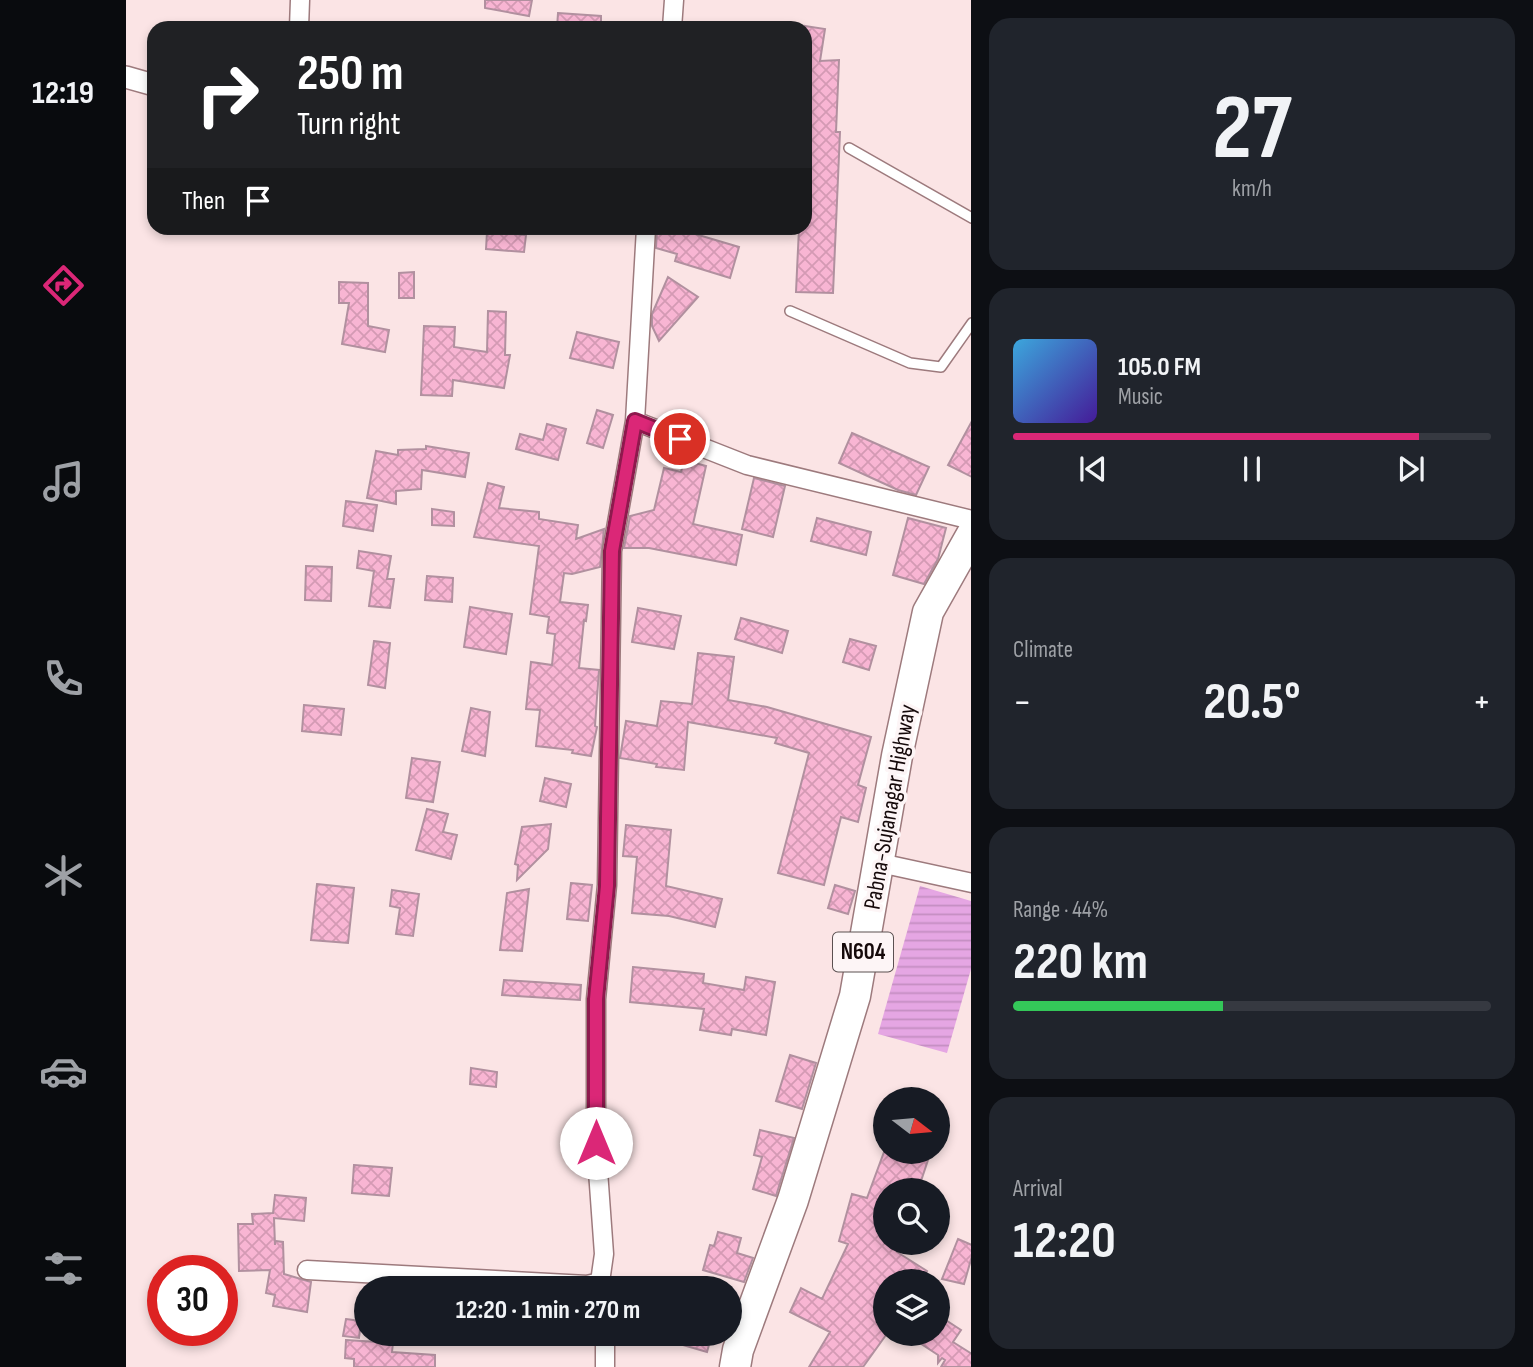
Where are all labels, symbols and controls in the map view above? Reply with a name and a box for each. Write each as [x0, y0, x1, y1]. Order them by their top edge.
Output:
text: 250 m [297, 45, 403, 104]
icon: right [182, 49, 273, 140]
text: 12:19 [32, 74, 94, 113]
text: 27 [1212, 75, 1292, 184]
text: Turn right [297, 105, 401, 144]
text: km/h [1232, 175, 1272, 203]
icon: arrive [239, 182, 277, 220]
text: Then [182, 186, 225, 217]
icon: directions [39, 261, 88, 310]
text: 105.0 FM [1118, 352, 1201, 383]
text: Music [1118, 383, 1163, 411]
pin [650, 409, 710, 469]
icon: arrive [661, 420, 699, 458]
icon: previous [1074, 450, 1112, 488]
icon: pause [1233, 450, 1271, 488]
icon: next [1392, 450, 1430, 488]
icon: music [39, 457, 88, 506]
text: Climate [1013, 636, 1073, 664]
icon: phone [39, 654, 88, 703]
text: 20.5° [1203, 671, 1301, 734]
text: − [1013, 680, 1032, 725]
text: + [1472, 680, 1491, 725]
street label: Pabna-Sujanagar Highway [858, 702, 922, 912]
icon: climate [39, 851, 88, 900]
text: Range · 44% [1013, 896, 1108, 924]
text: 220 km [1013, 931, 1148, 994]
road number: N604 [833, 932, 893, 972]
icon: car [39, 1047, 88, 1096]
north arrow [873, 1087, 950, 1164]
map controls [873, 1087, 950, 1346]
position arrow [559, 1106, 633, 1180]
text: Arrival [1013, 1175, 1062, 1203]
button: search [873, 1178, 950, 1255]
text: 12:20 [1013, 1210, 1116, 1273]
icon: filters [39, 1244, 88, 1293]
speed limit sign: 30 [147, 1255, 238, 1346]
button: layers [873, 1269, 950, 1346]
text: 12:20 · 1 min · 270 m [456, 1295, 640, 1326]

